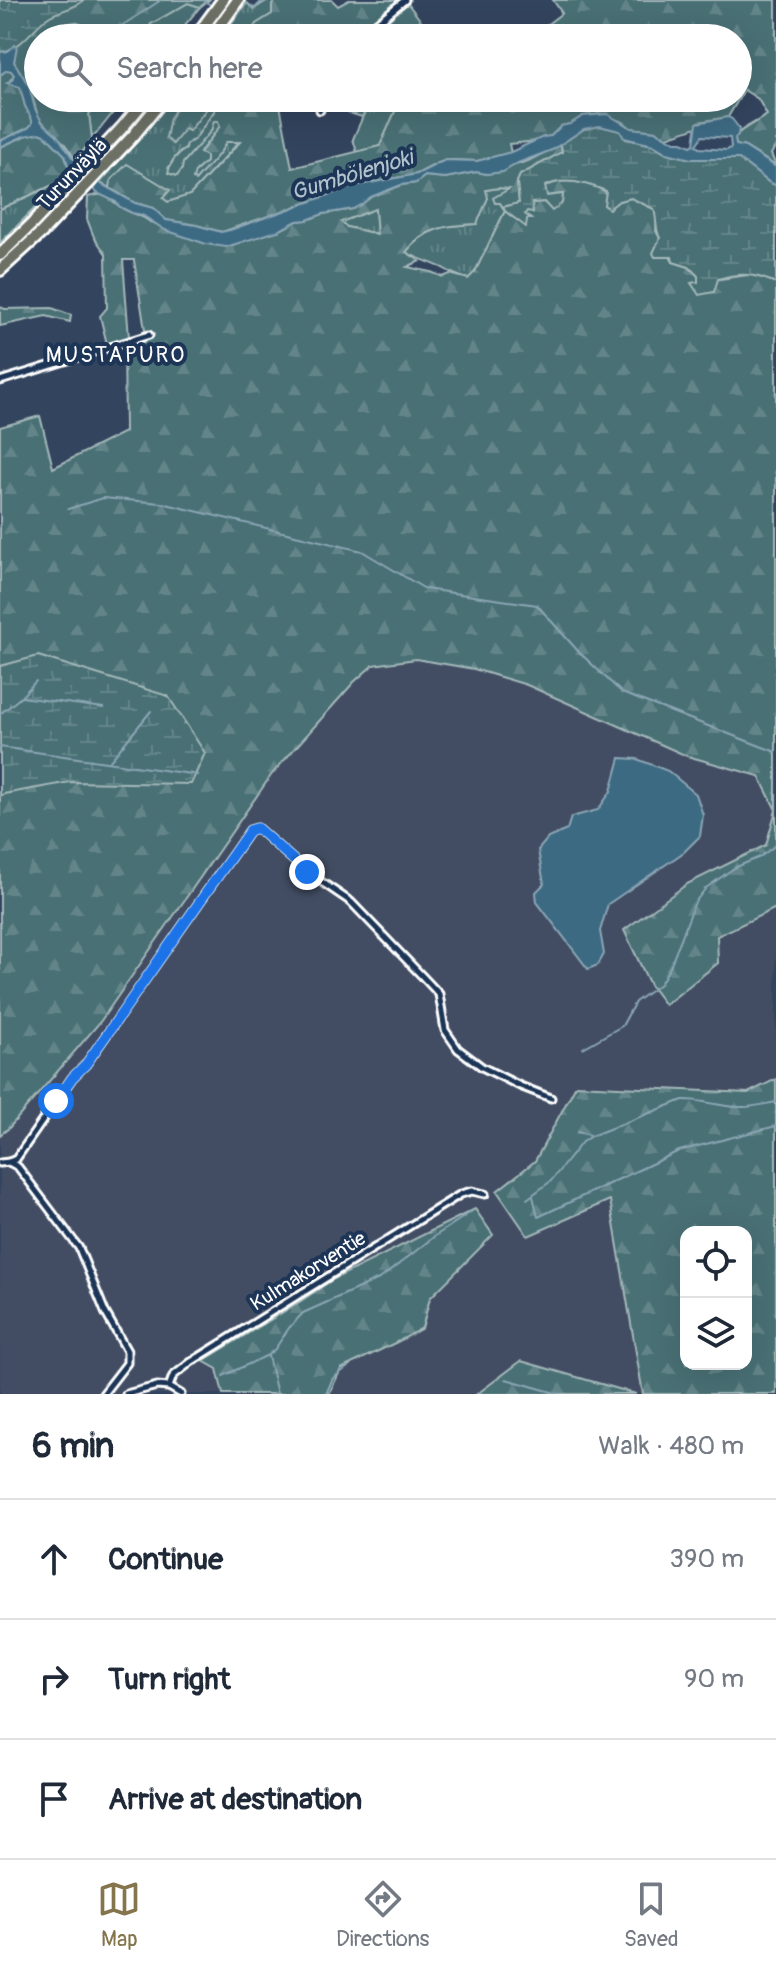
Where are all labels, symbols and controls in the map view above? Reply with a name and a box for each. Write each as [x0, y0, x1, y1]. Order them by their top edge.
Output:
search box [24, 24, 752, 112]
icon: search [52, 46, 96, 90]
text: Search here [116, 50, 263, 87]
street label: Turunväylä [32, 133, 112, 215]
water label: Gumbölenjoki [288, 142, 419, 207]
district label: MUSTAPURO [46, 341, 186, 369]
route end [289, 854, 325, 890]
route start [38, 1083, 74, 1119]
street label: Kulmakorventie [246, 1226, 370, 1316]
map controls [680, 1226, 752, 1370]
button: locate [680, 1226, 752, 1298]
button: layers [680, 1298, 752, 1370]
text: 6 min [32, 1425, 114, 1468]
text: Walk · 480 m [598, 1430, 744, 1462]
icon: ahead [32, 1537, 76, 1581]
text: Continue [108, 1541, 223, 1578]
text: 390 m [670, 1543, 744, 1575]
icon: right [32, 1657, 76, 1701]
text: Turn right [108, 1661, 231, 1698]
text: 90 m [684, 1663, 744, 1695]
icon: arrive [32, 1777, 76, 1821]
text: Arrive at destination [108, 1781, 362, 1818]
tab: Map [97, 1877, 141, 1953]
tab: Directions [336, 1877, 429, 1953]
tab: Saved [624, 1877, 679, 1953]

